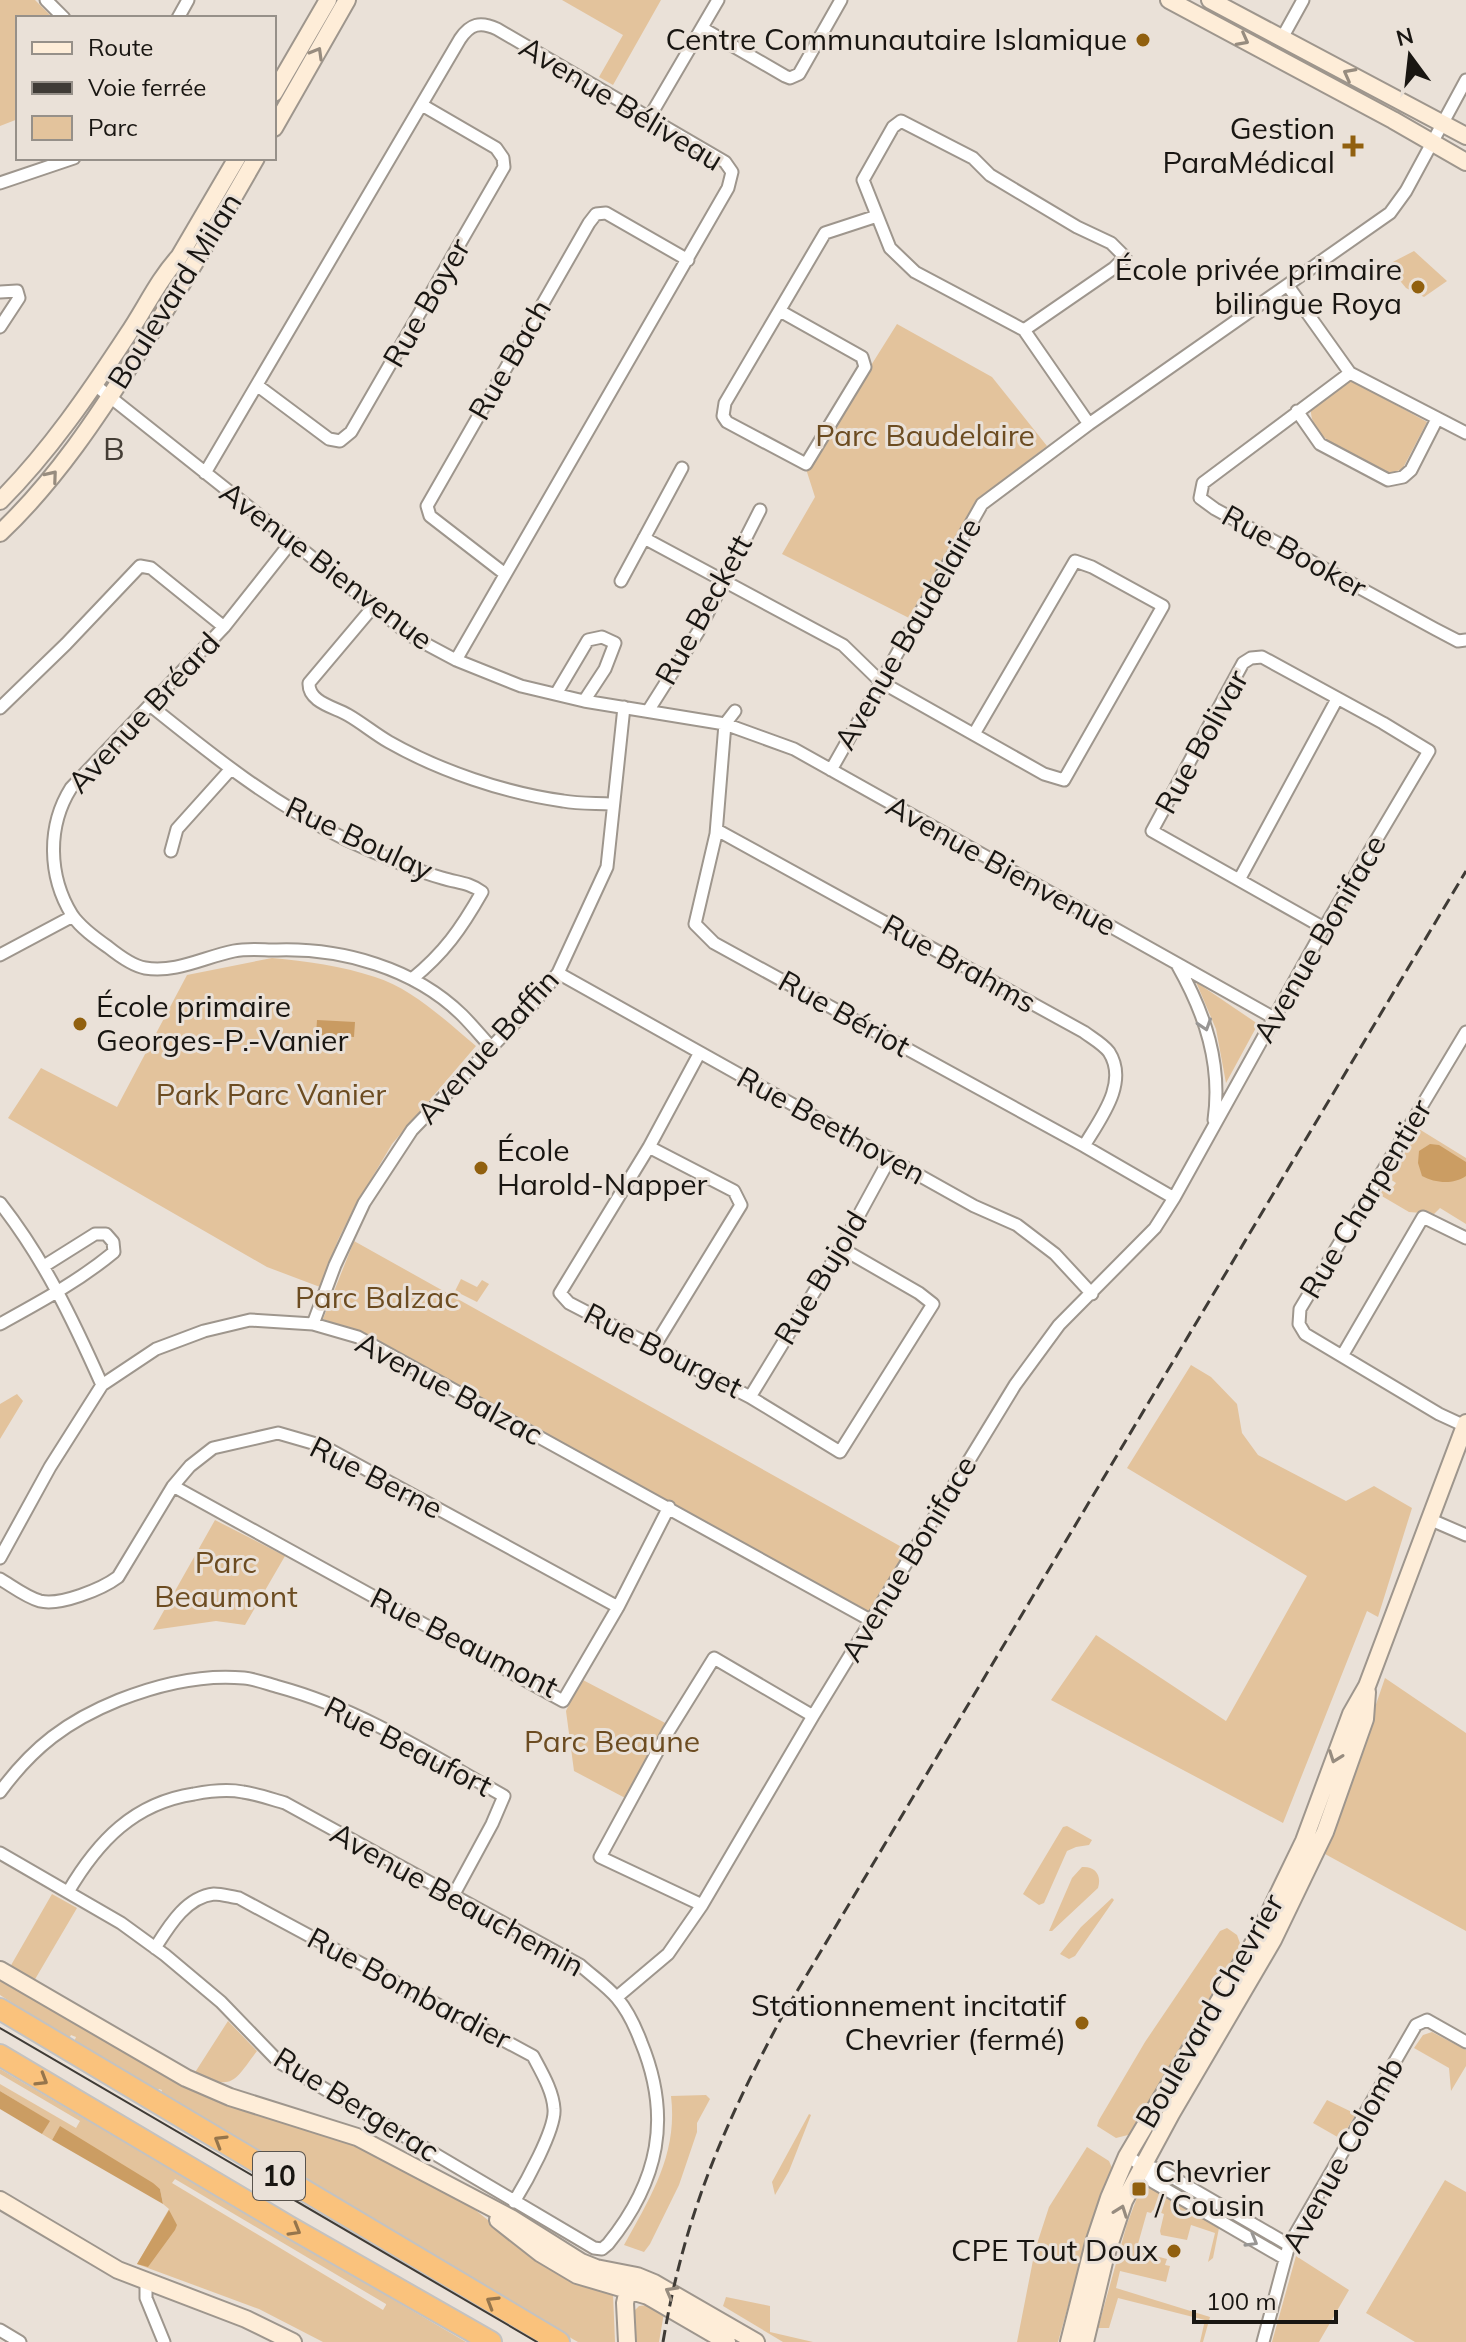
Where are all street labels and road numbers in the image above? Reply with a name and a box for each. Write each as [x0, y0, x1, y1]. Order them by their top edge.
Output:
street label: Avenue Béliveau [513, 27, 730, 179]
street label: Boulevard Milan [99, 185, 250, 395]
street label: Rue Boyer [374, 231, 478, 374]
street label: Rue Bach [459, 292, 559, 427]
street label: Avenue Bienvenue [213, 473, 441, 658]
street label: Rue Booker [1216, 496, 1373, 606]
street label: Avenue Baudelaire [825, 511, 989, 756]
street label: Rue Beckett [646, 528, 760, 691]
street label: Avenue Bréard [59, 624, 228, 801]
street label: Rue Bolivar [1146, 663, 1256, 820]
street label: Avenue Bienvenue [880, 786, 1123, 944]
street label: Rue Boulay [280, 787, 439, 889]
street label: Avenue Boniface [1244, 828, 1394, 1049]
street label: Rue Brahms [876, 905, 1043, 1021]
street label: Avenue Baffin [408, 961, 567, 1132]
street label: Rue Bériot [772, 961, 917, 1065]
street label: Rue Beethoven [730, 1058, 932, 1193]
street label: Rue Charpentier [1291, 1092, 1440, 1305]
street label: Rue Bujold [765, 1204, 875, 1351]
street label: Rue Bourget [578, 1294, 749, 1406]
street label: Avenue Balzac [350, 1323, 549, 1453]
street label: Rue Berne [304, 1428, 449, 1527]
street label: Avenue Boniface [832, 1449, 985, 1668]
street label: Rue Beaumont [364, 1578, 565, 1706]
street label: Rue Beaufort [318, 1688, 499, 1805]
street label: Avenue Beauchemin [324, 1814, 591, 1985]
street label: Boulevard Chevrier [1127, 1887, 1292, 2134]
street label: Rue Bombardier [301, 1918, 518, 2058]
street label: Rue Bergerac [267, 2038, 446, 2170]
street label: Avenue Colomb [1273, 2050, 1411, 2259]
road number: 10 [253, 2152, 305, 2200]

